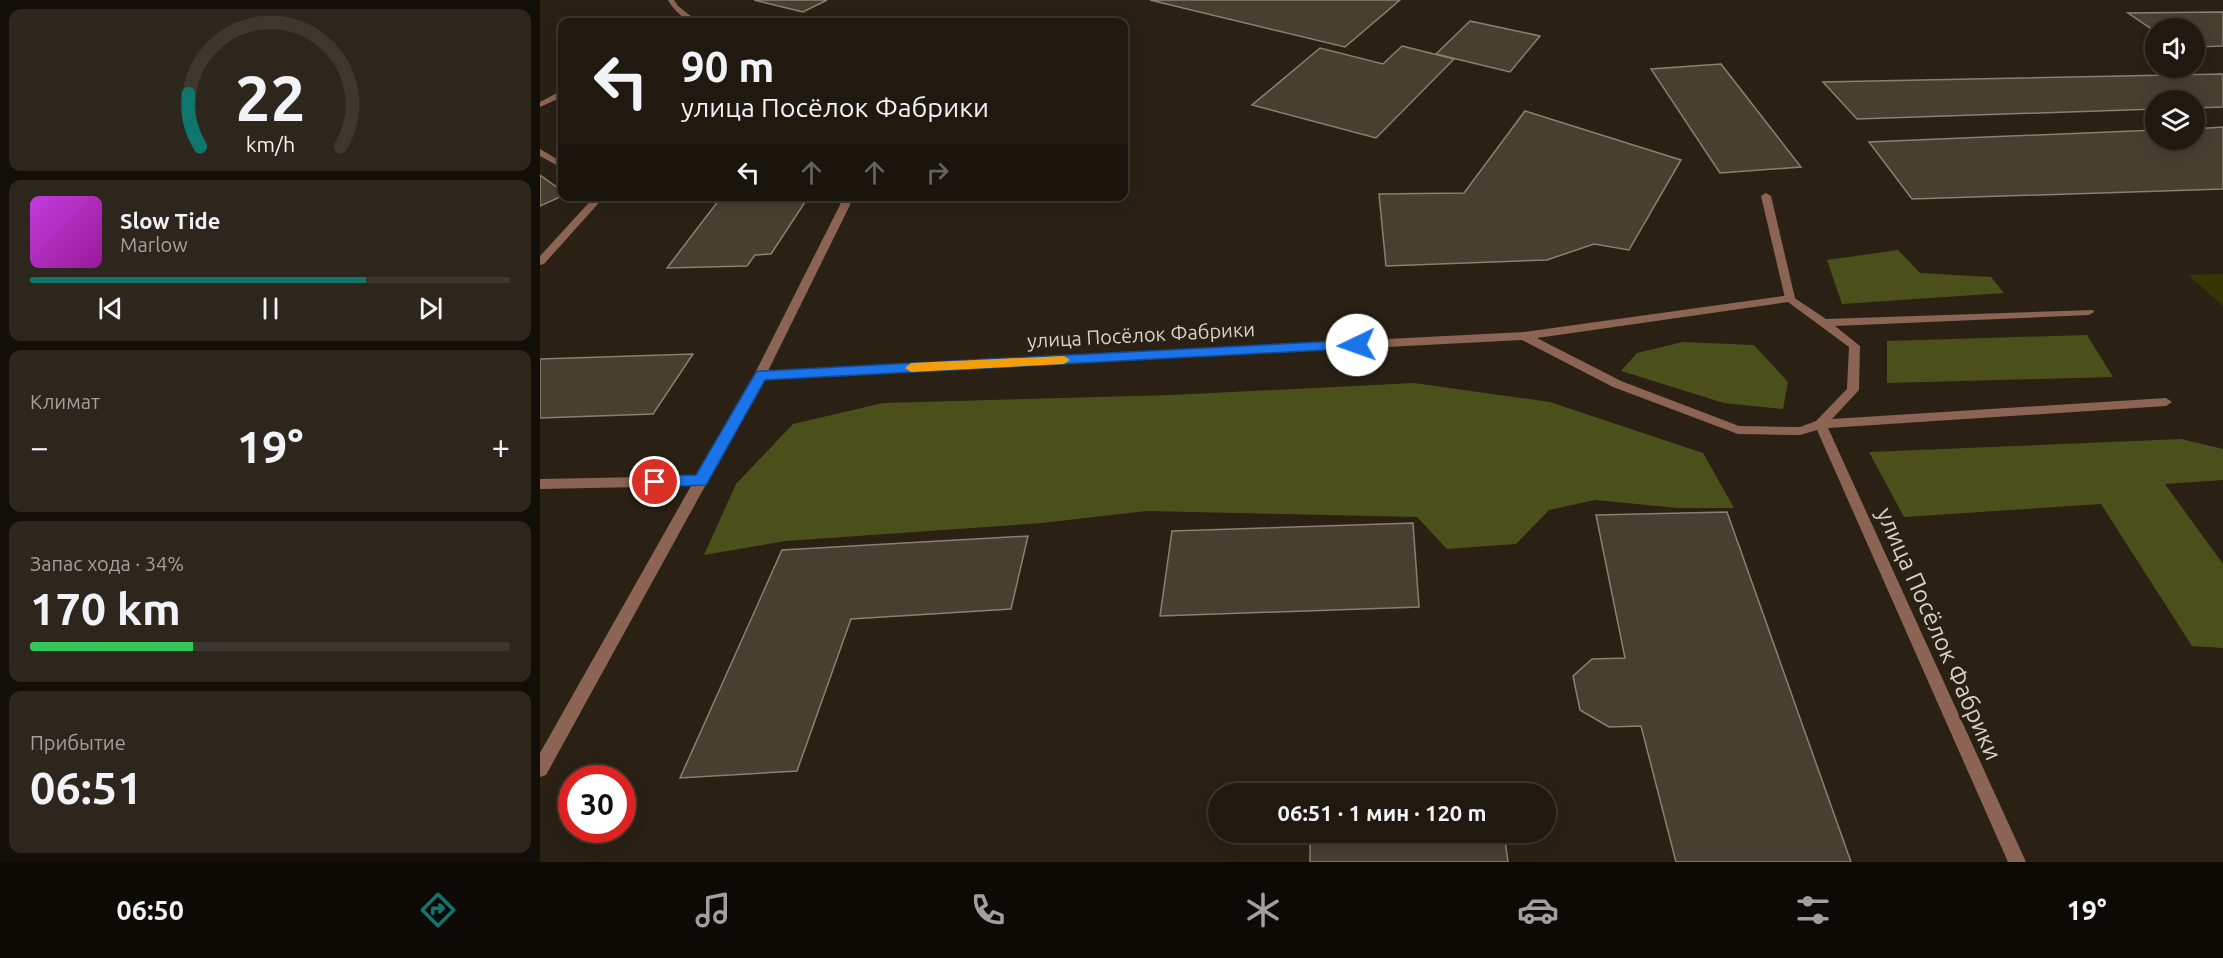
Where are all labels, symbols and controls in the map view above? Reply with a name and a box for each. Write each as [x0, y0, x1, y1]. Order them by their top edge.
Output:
map controls [2145, 18, 2205, 150]
button: sound [2145, 18, 2205, 78]
icon: left [582, 42, 660, 120]
text: 90 m [681, 43, 775, 90]
text: 22 [235, 63, 305, 133]
button: layers [2145, 90, 2205, 150]
text: улица Посёлок Фабрики [681, 92, 989, 122]
text: km/h [245, 132, 295, 156]
icon: left [732, 156, 765, 189]
icon: ahead [795, 156, 828, 189]
icon: ahead [858, 156, 891, 189]
icon: right [921, 156, 954, 189]
text: Slow Tide [120, 208, 220, 233]
text: Marlow [120, 233, 188, 256]
icon: previous [94, 292, 127, 325]
icon: pause [254, 292, 287, 325]
icon: next [414, 292, 447, 325]
position arrow [1325, 313, 1389, 377]
street label: улица Посёлок Фабрики [1026, 317, 1256, 352]
text: Климат [30, 390, 100, 413]
text: 19° [237, 421, 303, 472]
text: − [30, 428, 49, 465]
text: + [491, 428, 510, 465]
pin [629, 456, 680, 507]
icon: arrive [638, 465, 671, 498]
street label: улица Посёлок Фабрики [1871, 503, 2007, 764]
text: Запас хода · 34% [30, 552, 184, 575]
text: 170 km [30, 583, 181, 634]
text: Прибытие [30, 731, 126, 754]
text: 06:51 [30, 762, 143, 813]
speed limit sign: 30 [558, 765, 636, 843]
text: 06:51 · 1 мин · 120 m [1278, 800, 1486, 825]
icon: directions [417, 889, 459, 931]
icon: music [692, 889, 734, 931]
icon: phone [967, 889, 1009, 931]
icon: climate [1242, 889, 1284, 931]
icon: car [1517, 889, 1559, 931]
icon: filters [1792, 889, 1834, 931]
text: 06:50 [116, 895, 184, 925]
text: 19° [2066, 895, 2106, 925]

